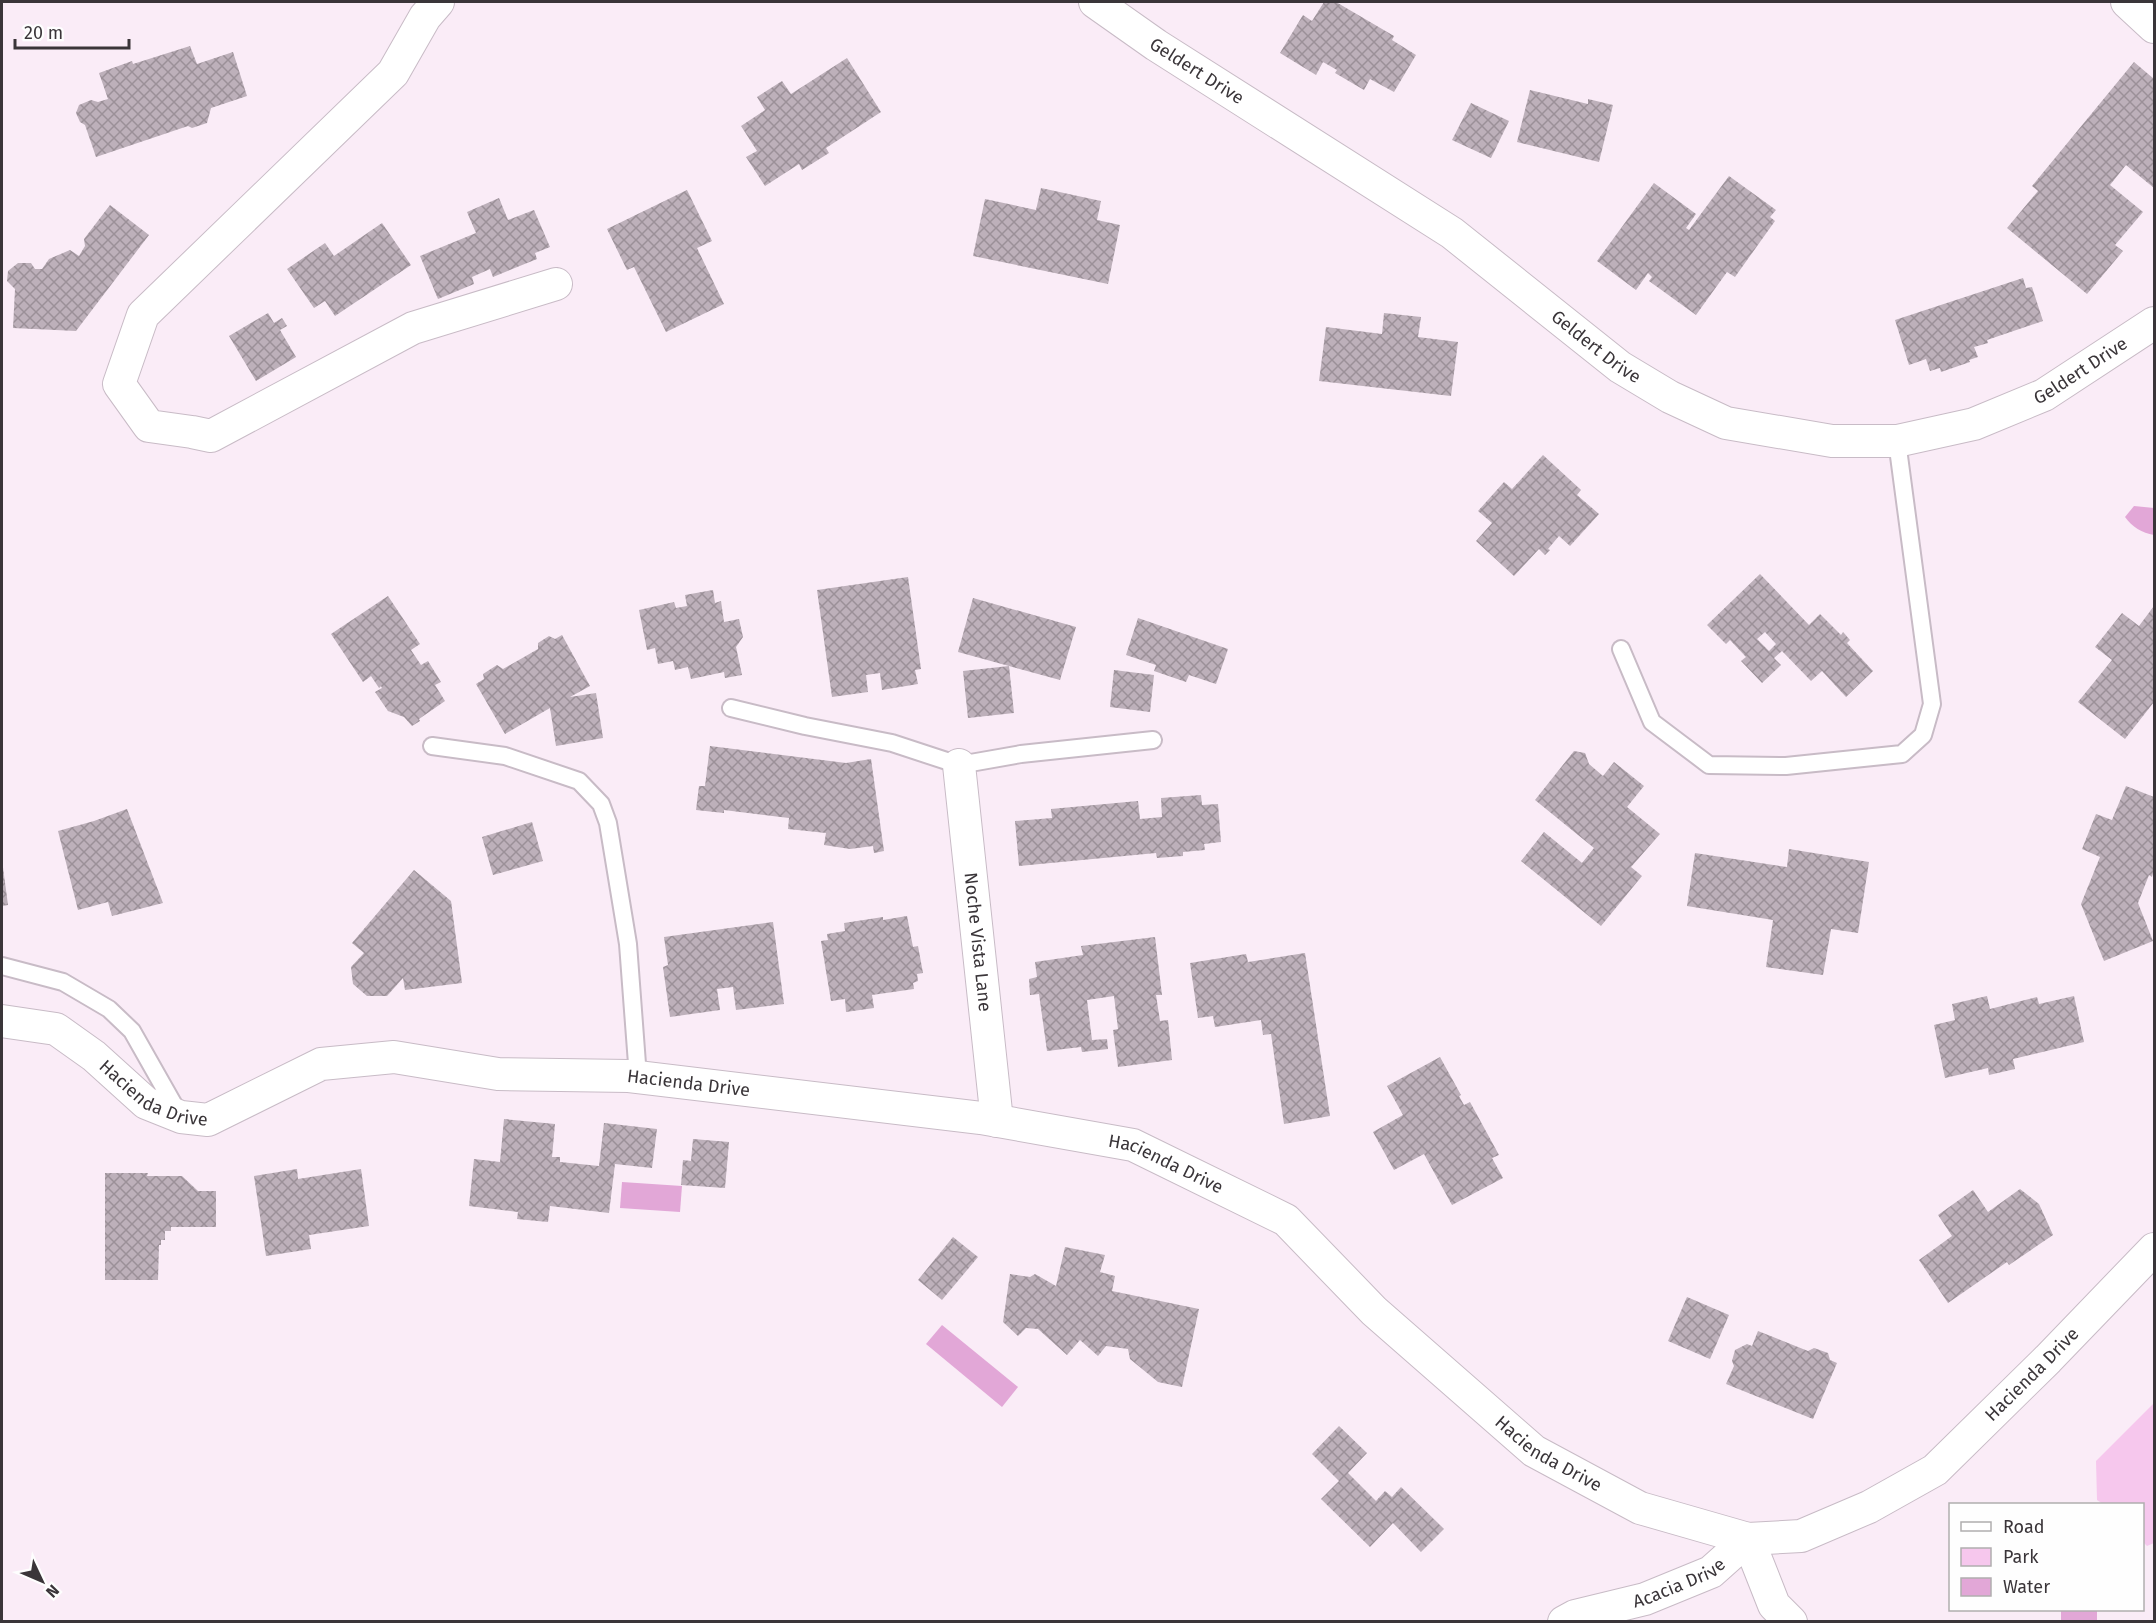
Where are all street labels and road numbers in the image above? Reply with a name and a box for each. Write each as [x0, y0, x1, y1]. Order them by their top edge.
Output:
street label: Geldert Drive [1146, 33, 1248, 109]
street label: Geldert Drive [1547, 305, 1645, 388]
street label: Geldert Drive [2030, 332, 2131, 409]
street label: Noche Vista Lane [960, 871, 996, 1013]
street label: Hacienda Drive [95, 1055, 209, 1131]
street label: Hacienda Drive [626, 1065, 751, 1101]
street label: Hacienda Drive [1107, 1130, 1227, 1198]
street label: Hacienda Drive [1980, 1323, 2083, 1426]
street label: Hacienda Drive [1490, 1411, 1606, 1496]
street label: Acacia Drive [1631, 1553, 1730, 1613]

